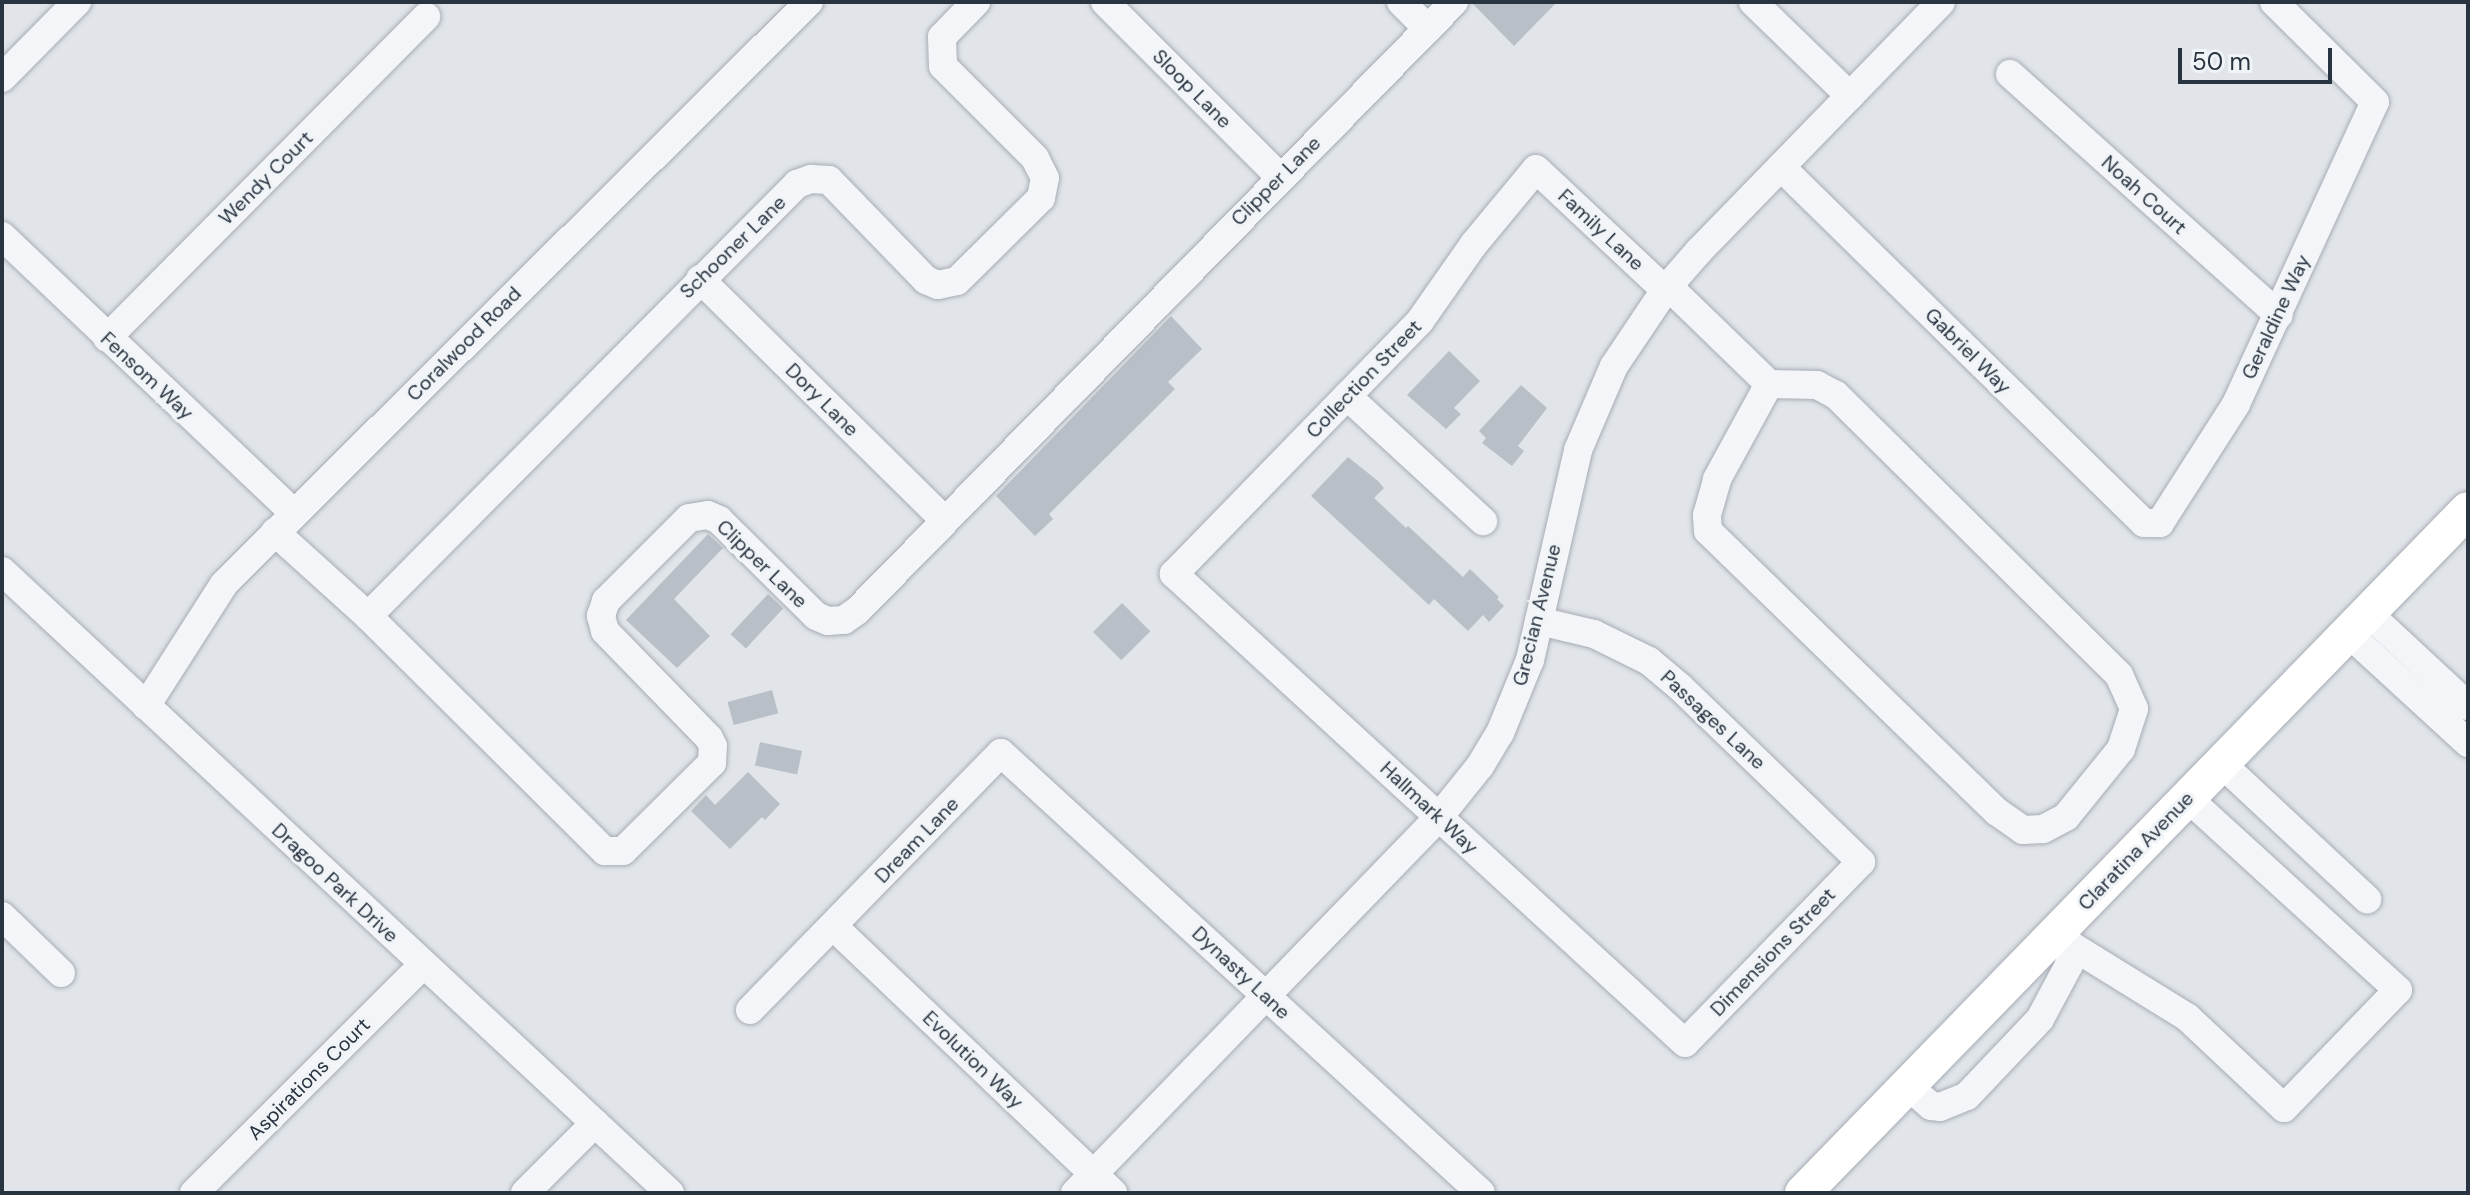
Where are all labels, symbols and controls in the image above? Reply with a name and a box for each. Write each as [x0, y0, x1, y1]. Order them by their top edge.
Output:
scale bar [2182, 32, 2336, 82]
street label: Sloop Lane [1147, 44, 1237, 134]
text: 50 m [2192, 46, 2251, 77]
street label: Wendy Court [214, 126, 318, 230]
street label: Clipper Lane [1226, 131, 1326, 231]
street label: Noah Court [2096, 151, 2192, 239]
street label: Family Lane [1553, 184, 1649, 276]
street label: Schooner Lane [675, 190, 791, 304]
street label: Geraldine Way [2237, 251, 2315, 383]
street label: Coralwood Road [402, 282, 526, 406]
street label: Gabriel Way [1920, 303, 2016, 399]
street label: Collection Street [1301, 315, 1427, 443]
street label: Fensom Way [96, 327, 198, 425]
street label: Dory Lane [780, 358, 864, 442]
street label: Clipper Lane [712, 515, 812, 613]
street label: Grecian Avenue [1508, 542, 1566, 688]
street label: Passages Lane [1656, 665, 1770, 775]
street label: Hallmark Way [1375, 757, 1483, 859]
street label: Claratina Avenue [2073, 787, 2199, 915]
street label: Dream Lane [870, 792, 964, 888]
street label: Dragoo Park Drive [267, 818, 403, 948]
street label: Dimensions Street [1706, 883, 1840, 1021]
street label: Dynasty Lane [1187, 921, 1295, 1025]
street label: Evolution Way [918, 1006, 1028, 1114]
street label: Aspirations Court [243, 1013, 375, 1145]

